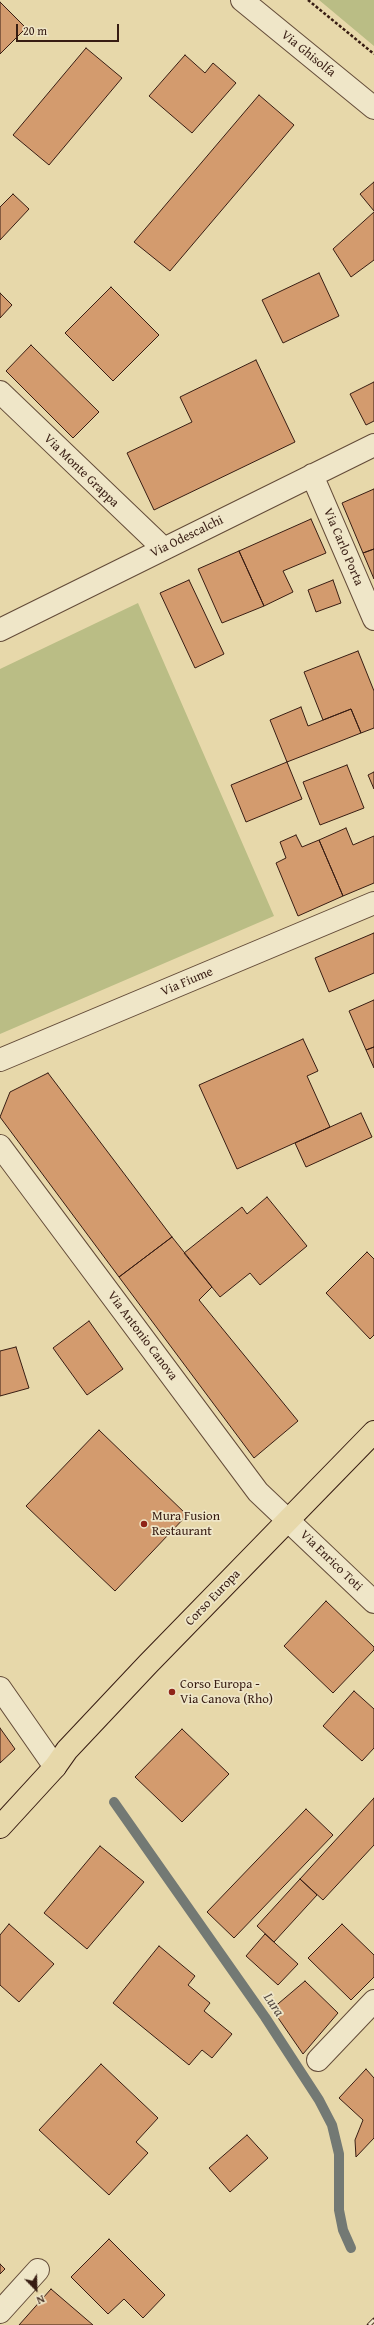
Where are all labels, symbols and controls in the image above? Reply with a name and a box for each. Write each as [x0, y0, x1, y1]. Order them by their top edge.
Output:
scale bar [18, 16, 121, 42]
text: 20 m [23, 22, 47, 39]
street label: Via Ghisolfa [278, 27, 338, 81]
street label: Via Monte Grappa [40, 431, 122, 511]
street label: Via Carlo Porta [320, 506, 366, 588]
street label: Via Odescalchi [148, 513, 226, 561]
street label: Via Fiume [159, 964, 215, 1000]
street label: Via Antonio Canova [103, 1288, 181, 1384]
place label: Mura Fusion Restaurant [152, 1509, 220, 1540]
marker: Mura Fusion Restaurant [139, 1519, 149, 1529]
street label: Via Enrico Toti [296, 1527, 366, 1595]
street label: Corso Europa [182, 1567, 244, 1629]
place label: Corso Europa - Via Canova (Rho) [180, 1677, 273, 1708]
marker: Corso Europa - Via Canova (Rho) [167, 1687, 177, 1697]
water label: Lura [259, 1990, 287, 2020]
north arrow [16, 2269, 56, 2309]
text: N [34, 2291, 47, 2309]

